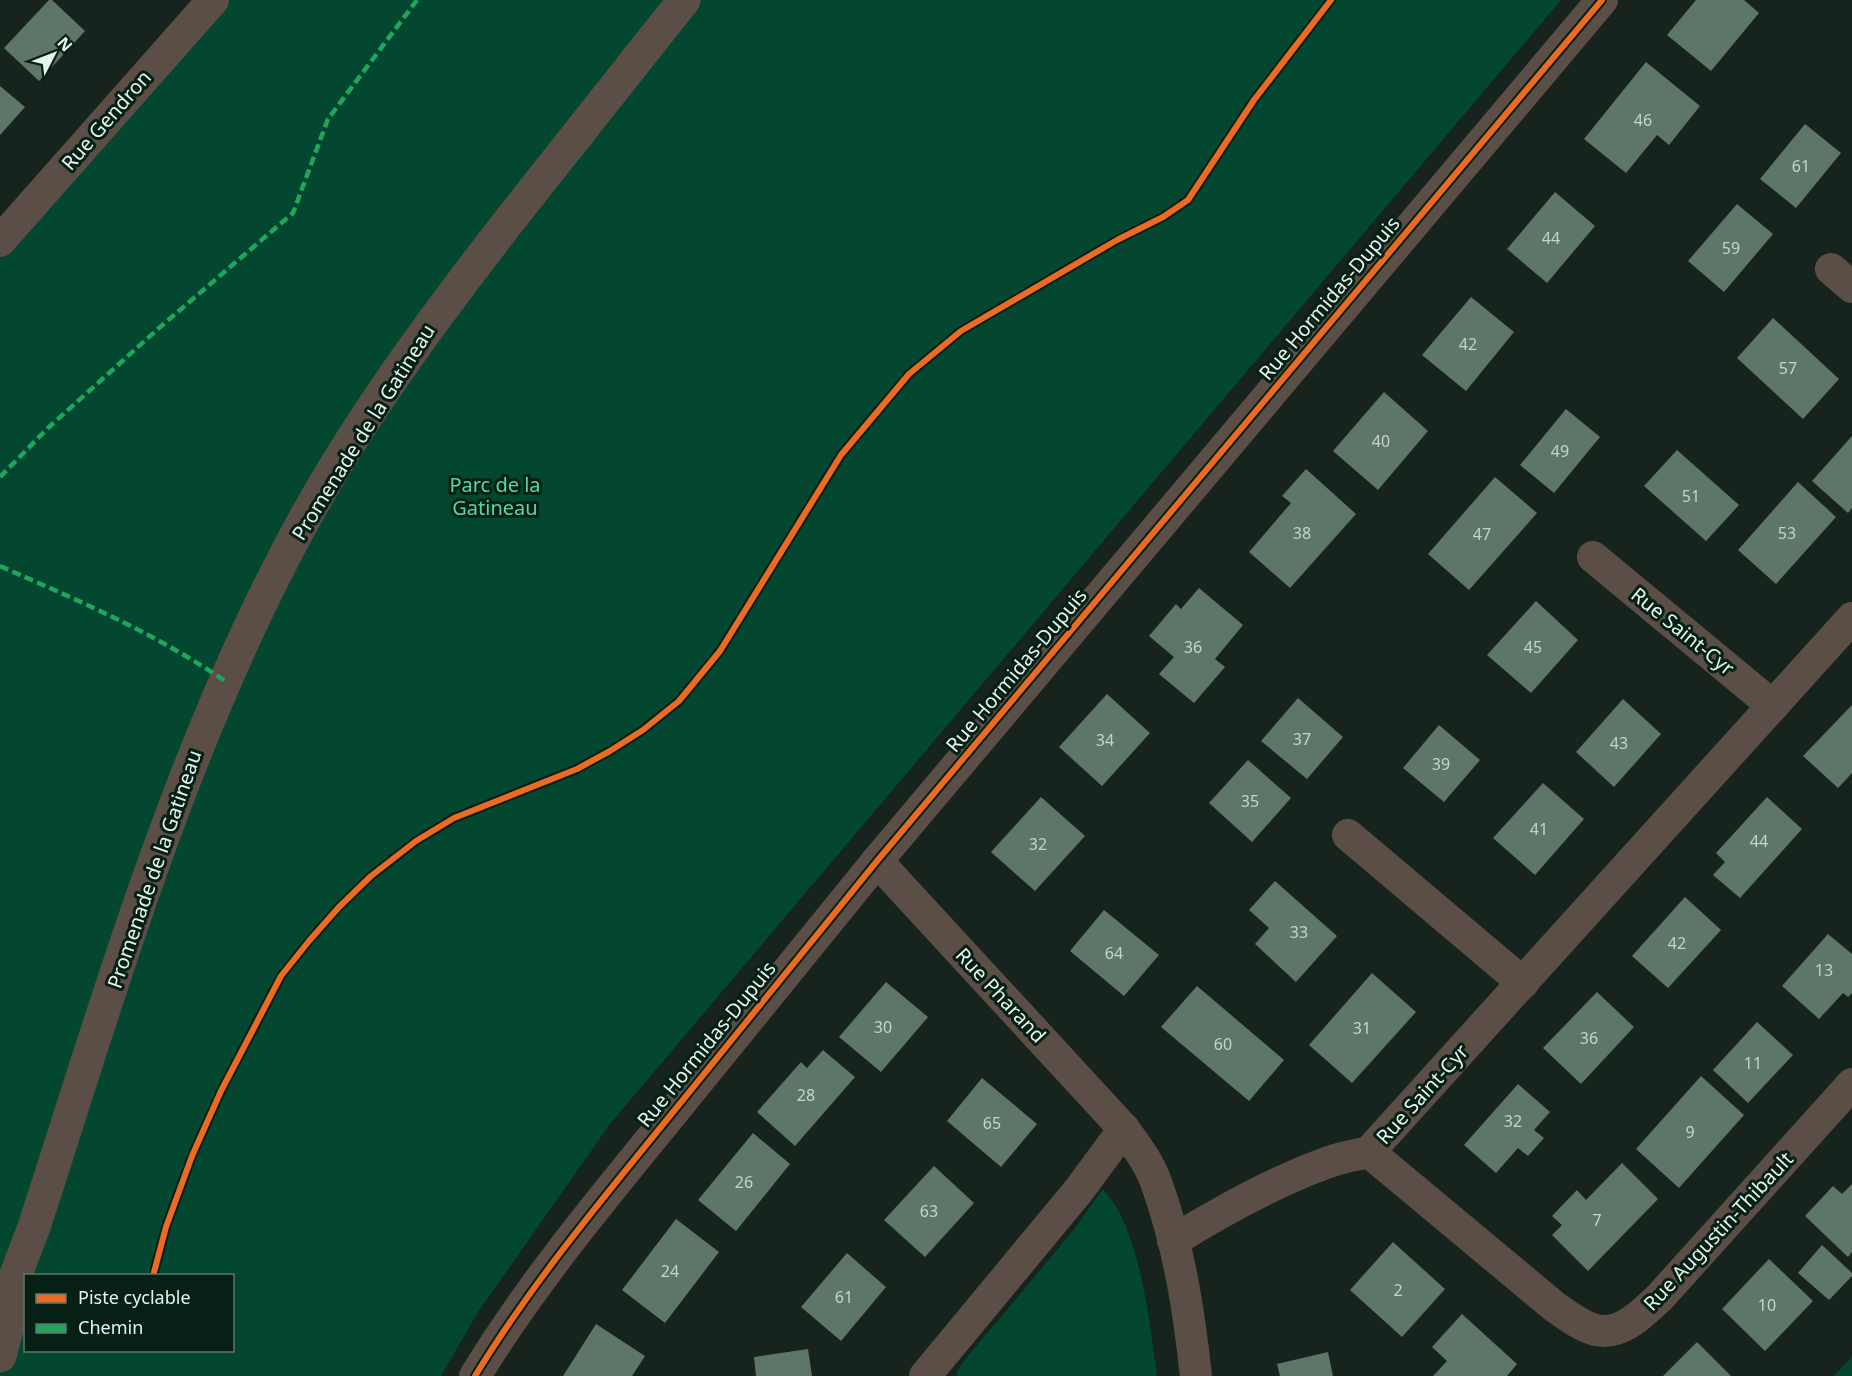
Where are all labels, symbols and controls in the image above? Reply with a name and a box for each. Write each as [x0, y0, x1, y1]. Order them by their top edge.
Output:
north arrow [24, 24, 84, 84]
text: N [53, 32, 78, 56]
street label: Rue Gendron [55, 64, 157, 176]
house number: 46 [1634, 109, 1652, 131]
house number: 61 [1792, 155, 1810, 177]
street label: Rue Hormidas-Dupuis [1252, 210, 1406, 386]
house number: 44 [1542, 227, 1560, 249]
house number: 59 [1722, 237, 1740, 259]
street label: Promenade de la Gatineau [285, 319, 441, 545]
house number: 42 [1459, 333, 1477, 355]
house number: 57 [1779, 357, 1797, 379]
house number: 40 [1372, 430, 1390, 452]
house number: 49 [1551, 440, 1569, 462]
park label: Parc de la Gatineau [449, 471, 541, 521]
house number: 51 [1682, 485, 1700, 507]
house number: 38 [1293, 522, 1311, 544]
house number: 53 [1778, 522, 1796, 544]
house number: 47 [1473, 523, 1491, 545]
street label: Rue Saint-Cyr [1626, 581, 1740, 681]
street label: Rue Hormidas-Dupuis [939, 582, 1093, 758]
house number: 36 [1184, 636, 1202, 658]
house number: 45 [1524, 636, 1542, 658]
house number: 37 [1293, 728, 1311, 750]
house number: 34 [1096, 729, 1114, 751]
house number: 43 [1610, 732, 1628, 754]
street label: Promenade de la Gatineau [101, 746, 207, 992]
house number: 39 [1432, 753, 1450, 775]
house number: 35 [1241, 790, 1259, 812]
house number: 41 [1530, 818, 1548, 840]
house number: 44 [1750, 830, 1768, 852]
house number: 32 [1029, 833, 1047, 855]
house number: 33 [1290, 921, 1308, 943]
house number: 42 [1668, 932, 1686, 954]
street label: Rue Pharand [950, 942, 1052, 1048]
house number: 64 [1105, 942, 1123, 964]
street label: Rue Hormidas-Dupuis [631, 955, 781, 1133]
house number: 13 [1815, 959, 1833, 981]
house number: 30 [874, 1016, 892, 1038]
house number: 31 [1353, 1017, 1371, 1039]
house number: 36 [1580, 1027, 1598, 1049]
house number: 60 [1214, 1033, 1232, 1055]
street label: Rue Saint-Cyr [1370, 1038, 1474, 1150]
house number: 11 [1744, 1052, 1762, 1074]
house number: 28 [797, 1084, 815, 1106]
house number: 32 [1504, 1110, 1522, 1132]
house number: 65 [983, 1112, 1001, 1134]
house number: 9 [1685, 1121, 1695, 1143]
street label: Rue Augustin-Thibault [1637, 1146, 1799, 1316]
house number: 26 [735, 1171, 753, 1193]
house number: 63 [920, 1200, 938, 1222]
house number: 7 [1592, 1209, 1602, 1231]
house number: 24 [661, 1260, 679, 1282]
legend [24, 1274, 234, 1352]
house number: 2 [1393, 1279, 1403, 1301]
text: Piste cyclable [78, 1285, 191, 1309]
house number: 61 [835, 1286, 853, 1308]
house number: 10 [1758, 1294, 1776, 1316]
text: Chemin [78, 1315, 143, 1339]

